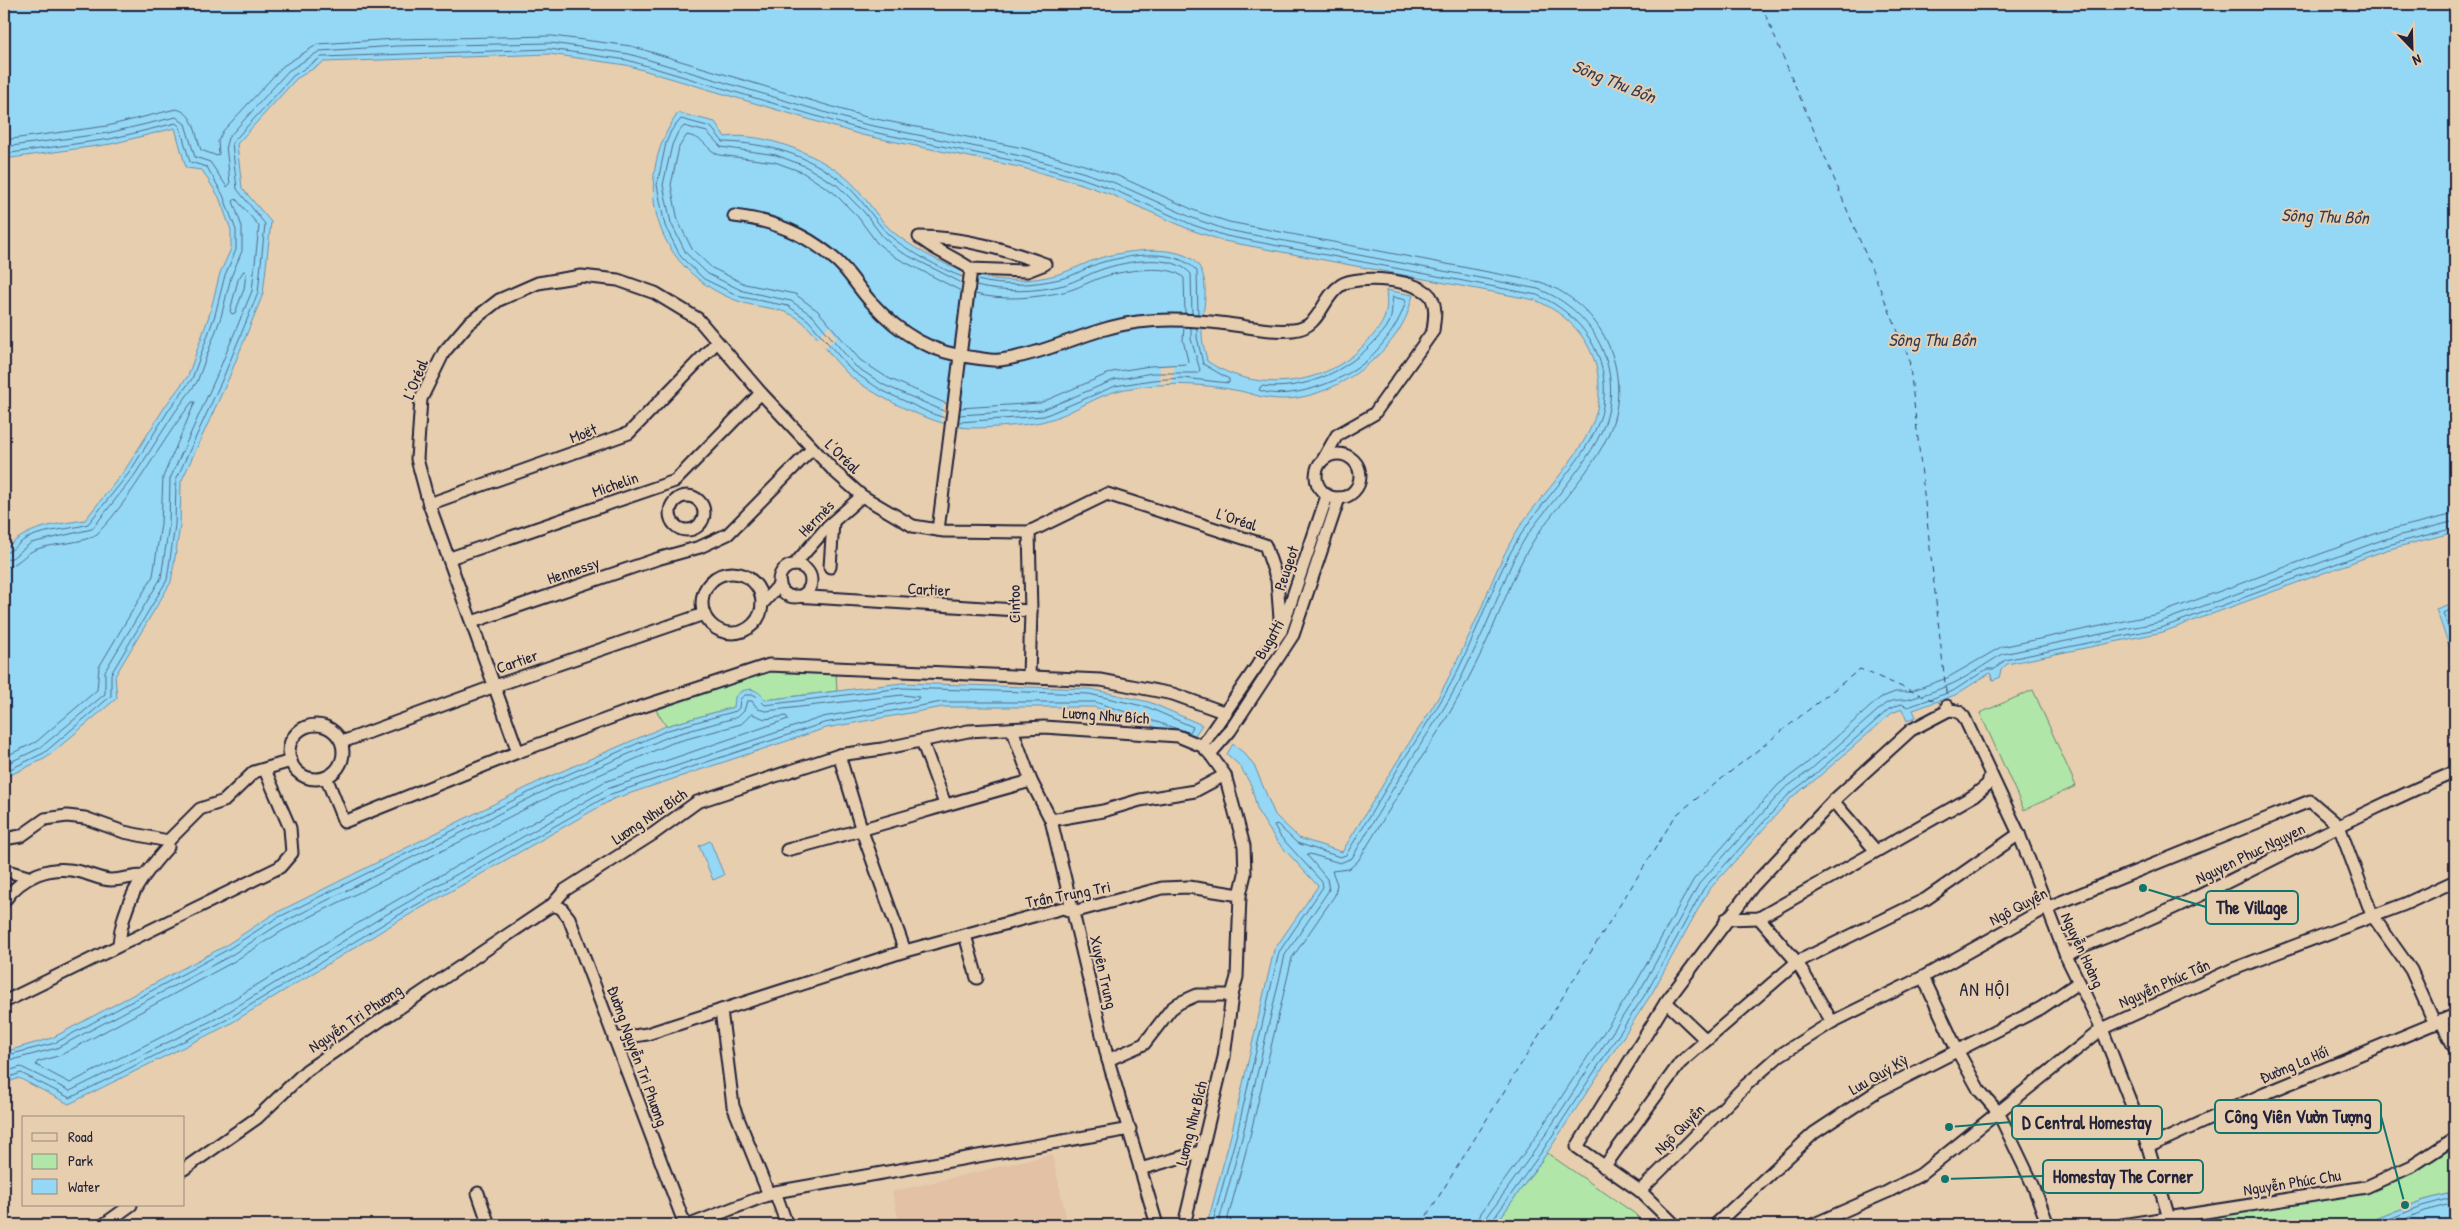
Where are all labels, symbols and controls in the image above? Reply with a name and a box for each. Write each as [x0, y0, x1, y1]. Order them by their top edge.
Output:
north arrow [2386, 22, 2436, 72]
text: N [2410, 50, 2424, 71]
water label: Sông Thu Bồn [1569, 53, 1661, 110]
water label: Sông Thu Bồn [2281, 202, 2371, 230]
water label: Sông Thu Bồn [1888, 327, 1978, 352]
street label: L’Oréal [397, 355, 433, 402]
street label: Moët [566, 418, 600, 448]
street label: L’Oréal [820, 434, 866, 479]
street label: Michelin [589, 466, 641, 502]
street label: Hermès [793, 495, 839, 541]
street label: L’Oréal [1214, 502, 1261, 536]
street label: Peugeot [1268, 542, 1304, 593]
street label: Hennessy [544, 551, 602, 589]
street label: Cartier [907, 577, 951, 601]
street label: Cintoo [1003, 584, 1025, 623]
street label: Bugatti [1249, 615, 1289, 663]
street label: Cartier [493, 644, 541, 678]
street label: Lương Như Bích [1062, 701, 1150, 729]
street label: Lương Như Bích [607, 782, 691, 849]
street label: Nguyen Phuc Nguyen [2192, 817, 2308, 889]
street label: Trần Trung Tri [1024, 875, 1112, 913]
street label: Ngô Quyền [1985, 881, 2051, 931]
callout: The Village [2206, 891, 2298, 924]
text: The Village [2215, 895, 2289, 921]
street label: Nguyễn Hoàng [2056, 909, 2110, 991]
street label: Xuyên Trung [1085, 933, 1123, 1011]
street label: Nguyễn Phúc Tần [2115, 953, 2213, 1013]
district label: AN HỘI [1959, 977, 2011, 1002]
street label: Nguyễn Tri Phương [304, 979, 406, 1057]
street label: Đường Nguyễn Tri Phương [602, 983, 674, 1129]
street label: Đường La Hối [2256, 1040, 2332, 1088]
street label: Lưu Quý Kỳ [1844, 1048, 1912, 1100]
street label: Lương Như Bích [1170, 1078, 1212, 1168]
street label: Ngô Quyền [1649, 1099, 1709, 1159]
callout: Công Viên Vườn Tượng [2215, 1100, 2381, 1133]
text: Công Viên Vườn Tượng [2225, 1104, 2371, 1130]
callout: D Central Homestay [2012, 1106, 2162, 1139]
text: D Central Homestay [2022, 1110, 2152, 1136]
legend [22, 1116, 185, 1206]
text: Road [68, 1126, 93, 1147]
text: Park [68, 1150, 93, 1171]
callout: Homestay The Corner [2043, 1160, 2203, 1193]
street label: Nguyễn Phúc Chu [2242, 1163, 2343, 1201]
text: Homestay The Corner [2053, 1164, 2193, 1190]
text: Water [68, 1176, 100, 1197]

